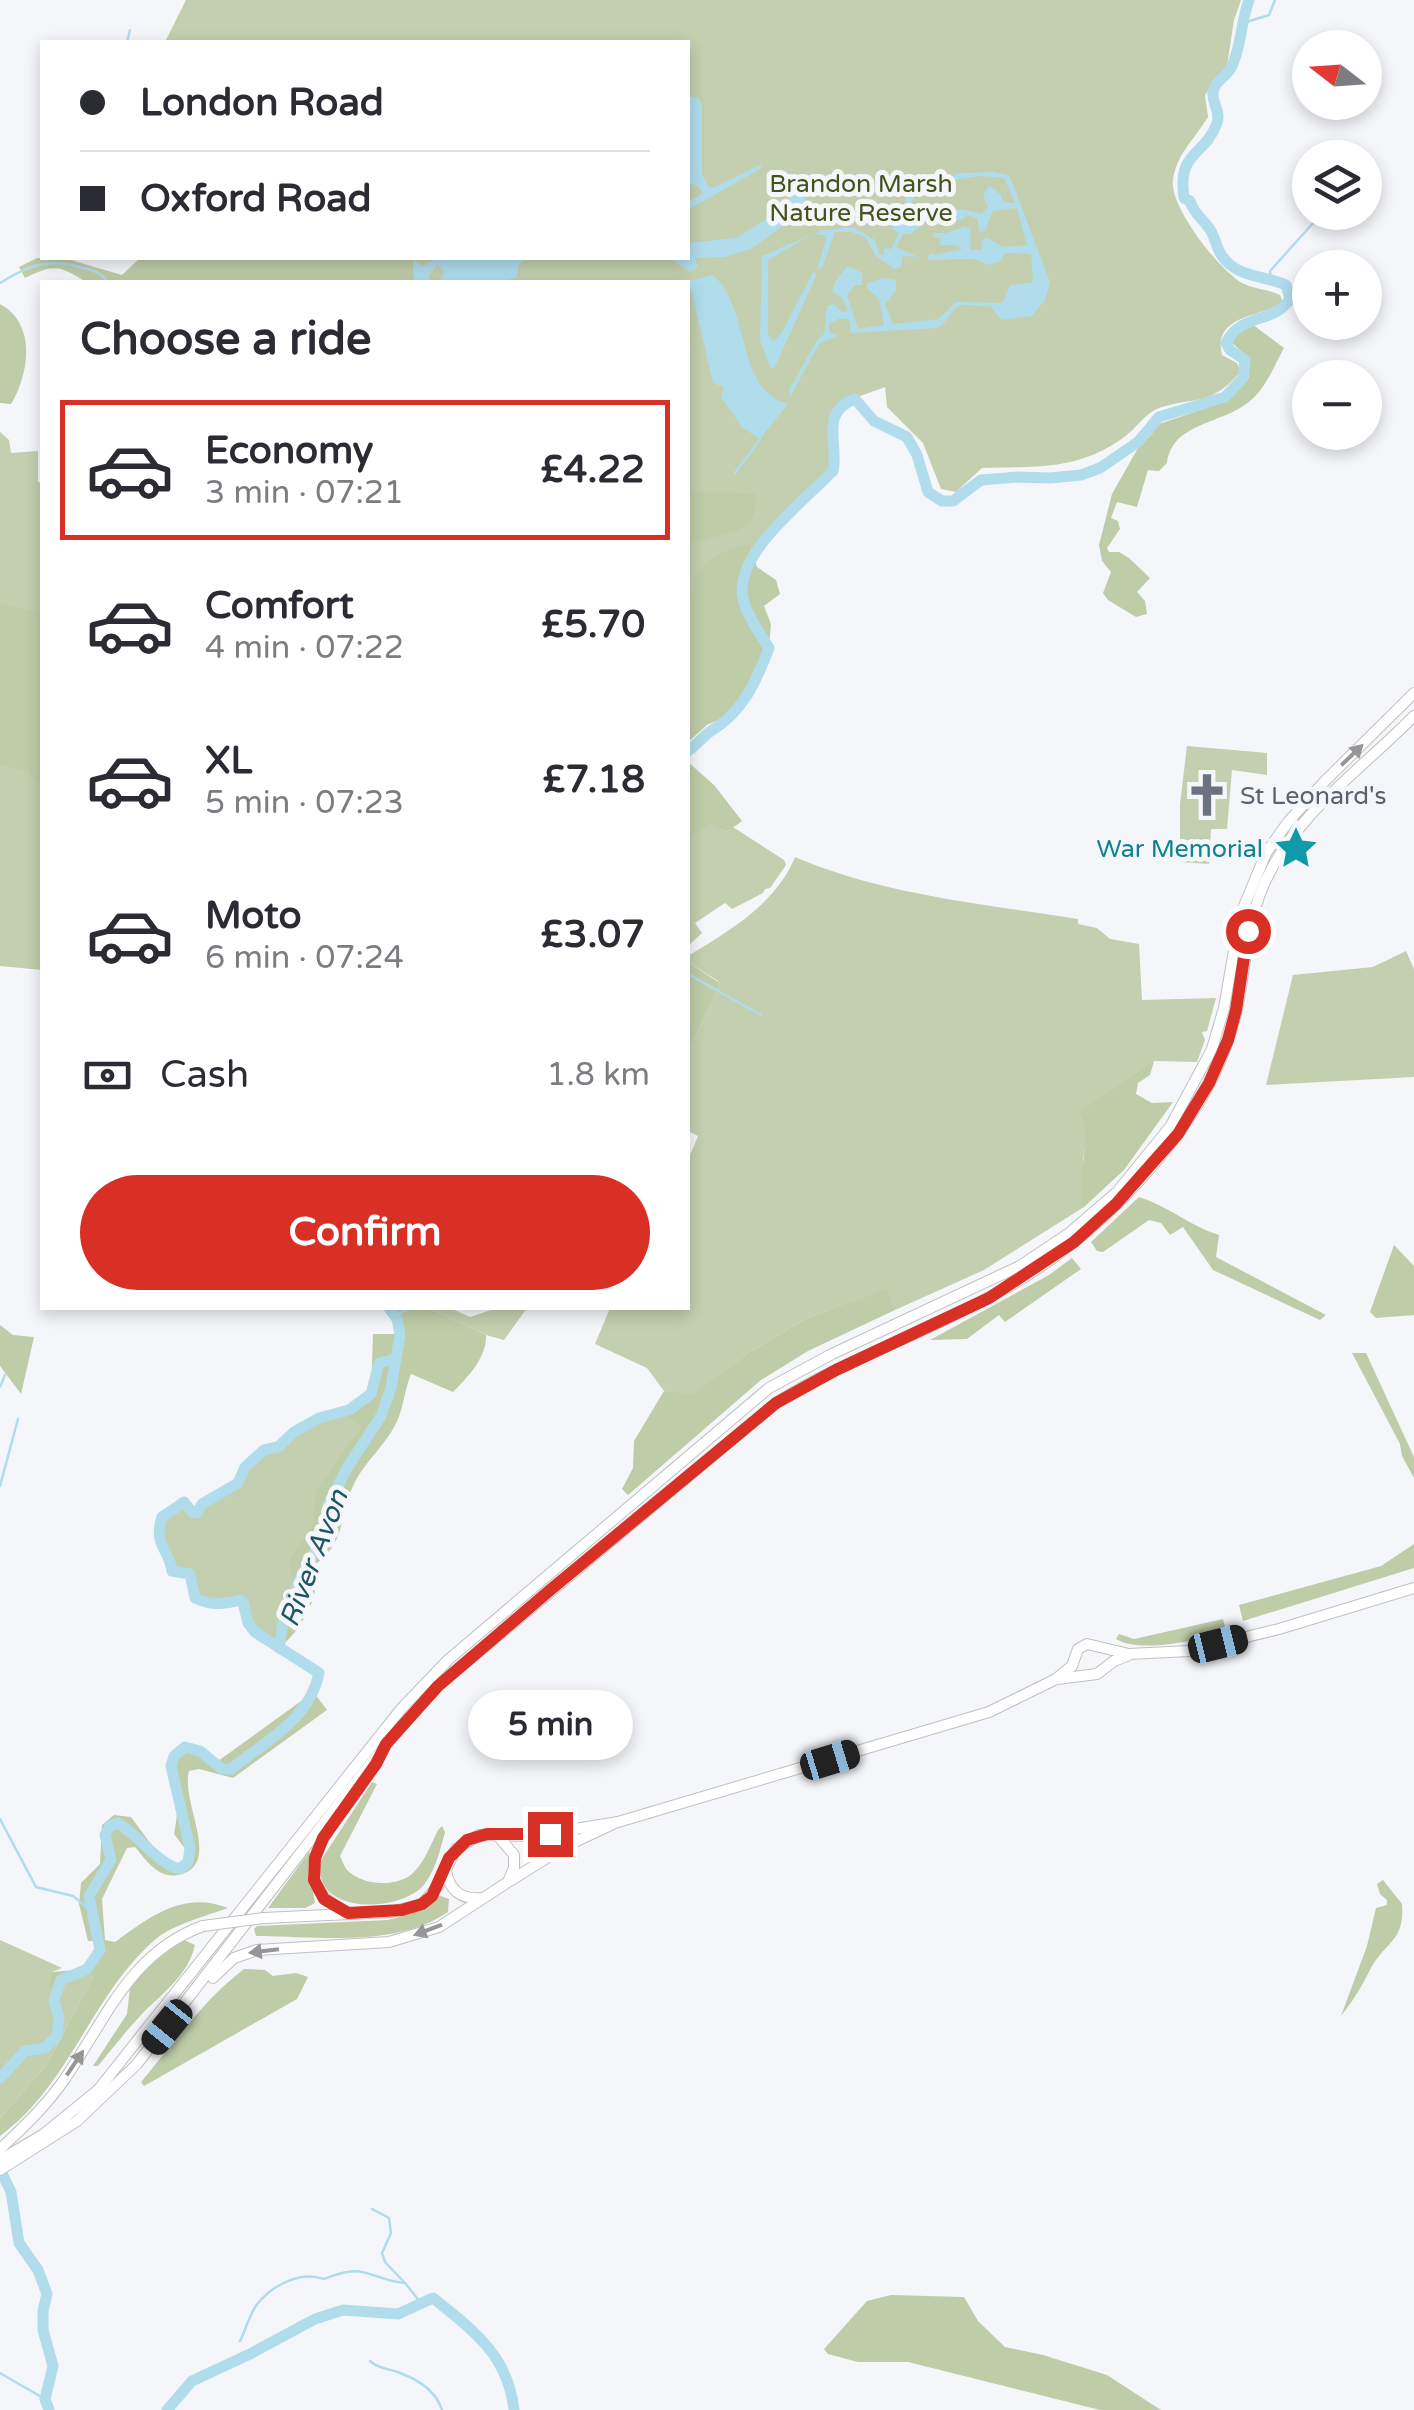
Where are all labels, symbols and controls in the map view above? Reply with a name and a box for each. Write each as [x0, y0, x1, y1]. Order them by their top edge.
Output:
north arrow [1292, 30, 1382, 120]
map controls [1292, 30, 1382, 450]
text: London Road [140, 80, 384, 126]
button: layers [1292, 140, 1382, 230]
park label: Brandon Marsh Nature Reserve [769, 169, 953, 228]
text: Oxford Road [140, 176, 372, 222]
button: + [1292, 250, 1382, 340]
text: Choose a ride [80, 313, 371, 367]
button: − [1292, 360, 1382, 450]
icon: car [85, 425, 175, 515]
text: Economy [205, 428, 373, 474]
text: £4.22 [541, 447, 645, 493]
text: 3 min · 07:21 [205, 474, 404, 512]
icon: car [85, 580, 175, 670]
text: Comfort [205, 583, 354, 629]
text: £5.70 [541, 602, 645, 648]
text: 4 min · 07:22 [205, 629, 404, 667]
icon: car [85, 735, 175, 825]
text: XL [205, 738, 252, 784]
one-way arrow [1340, 744, 1364, 767]
text: £7.18 [542, 757, 645, 803]
church icon: St Leonard's [1183, 771, 1231, 819]
place label: St Leonard's [1240, 781, 1386, 811]
text: 5 min · 07:23 [205, 784, 404, 822]
place icon: War Memorial [1272, 824, 1320, 872]
place label: War Memorial [1096, 834, 1263, 864]
icon: car [85, 890, 175, 980]
text: Moto [205, 893, 301, 939]
route start [1226, 909, 1271, 954]
text: £3.07 [541, 912, 645, 958]
text: 6 min · 07:24 [205, 939, 404, 977]
icon: cash [80, 1048, 135, 1103]
text: Cash [160, 1052, 249, 1098]
text: 1.8 km [547, 1056, 650, 1094]
button: Confirm [80, 1175, 650, 1290]
water label: River Avon [272, 1484, 356, 1632]
car [1185, 1622, 1251, 1666]
callout: 5 min [468, 1689, 632, 1759]
text: 5 min [508, 1706, 593, 1744]
car [797, 1737, 863, 1783]
route end [528, 1812, 573, 1857]
one-way arrow [413, 1923, 443, 1939]
one-way arrow [248, 1943, 279, 1959]
car [136, 1994, 198, 2060]
one-way arrow [65, 2049, 84, 2076]

